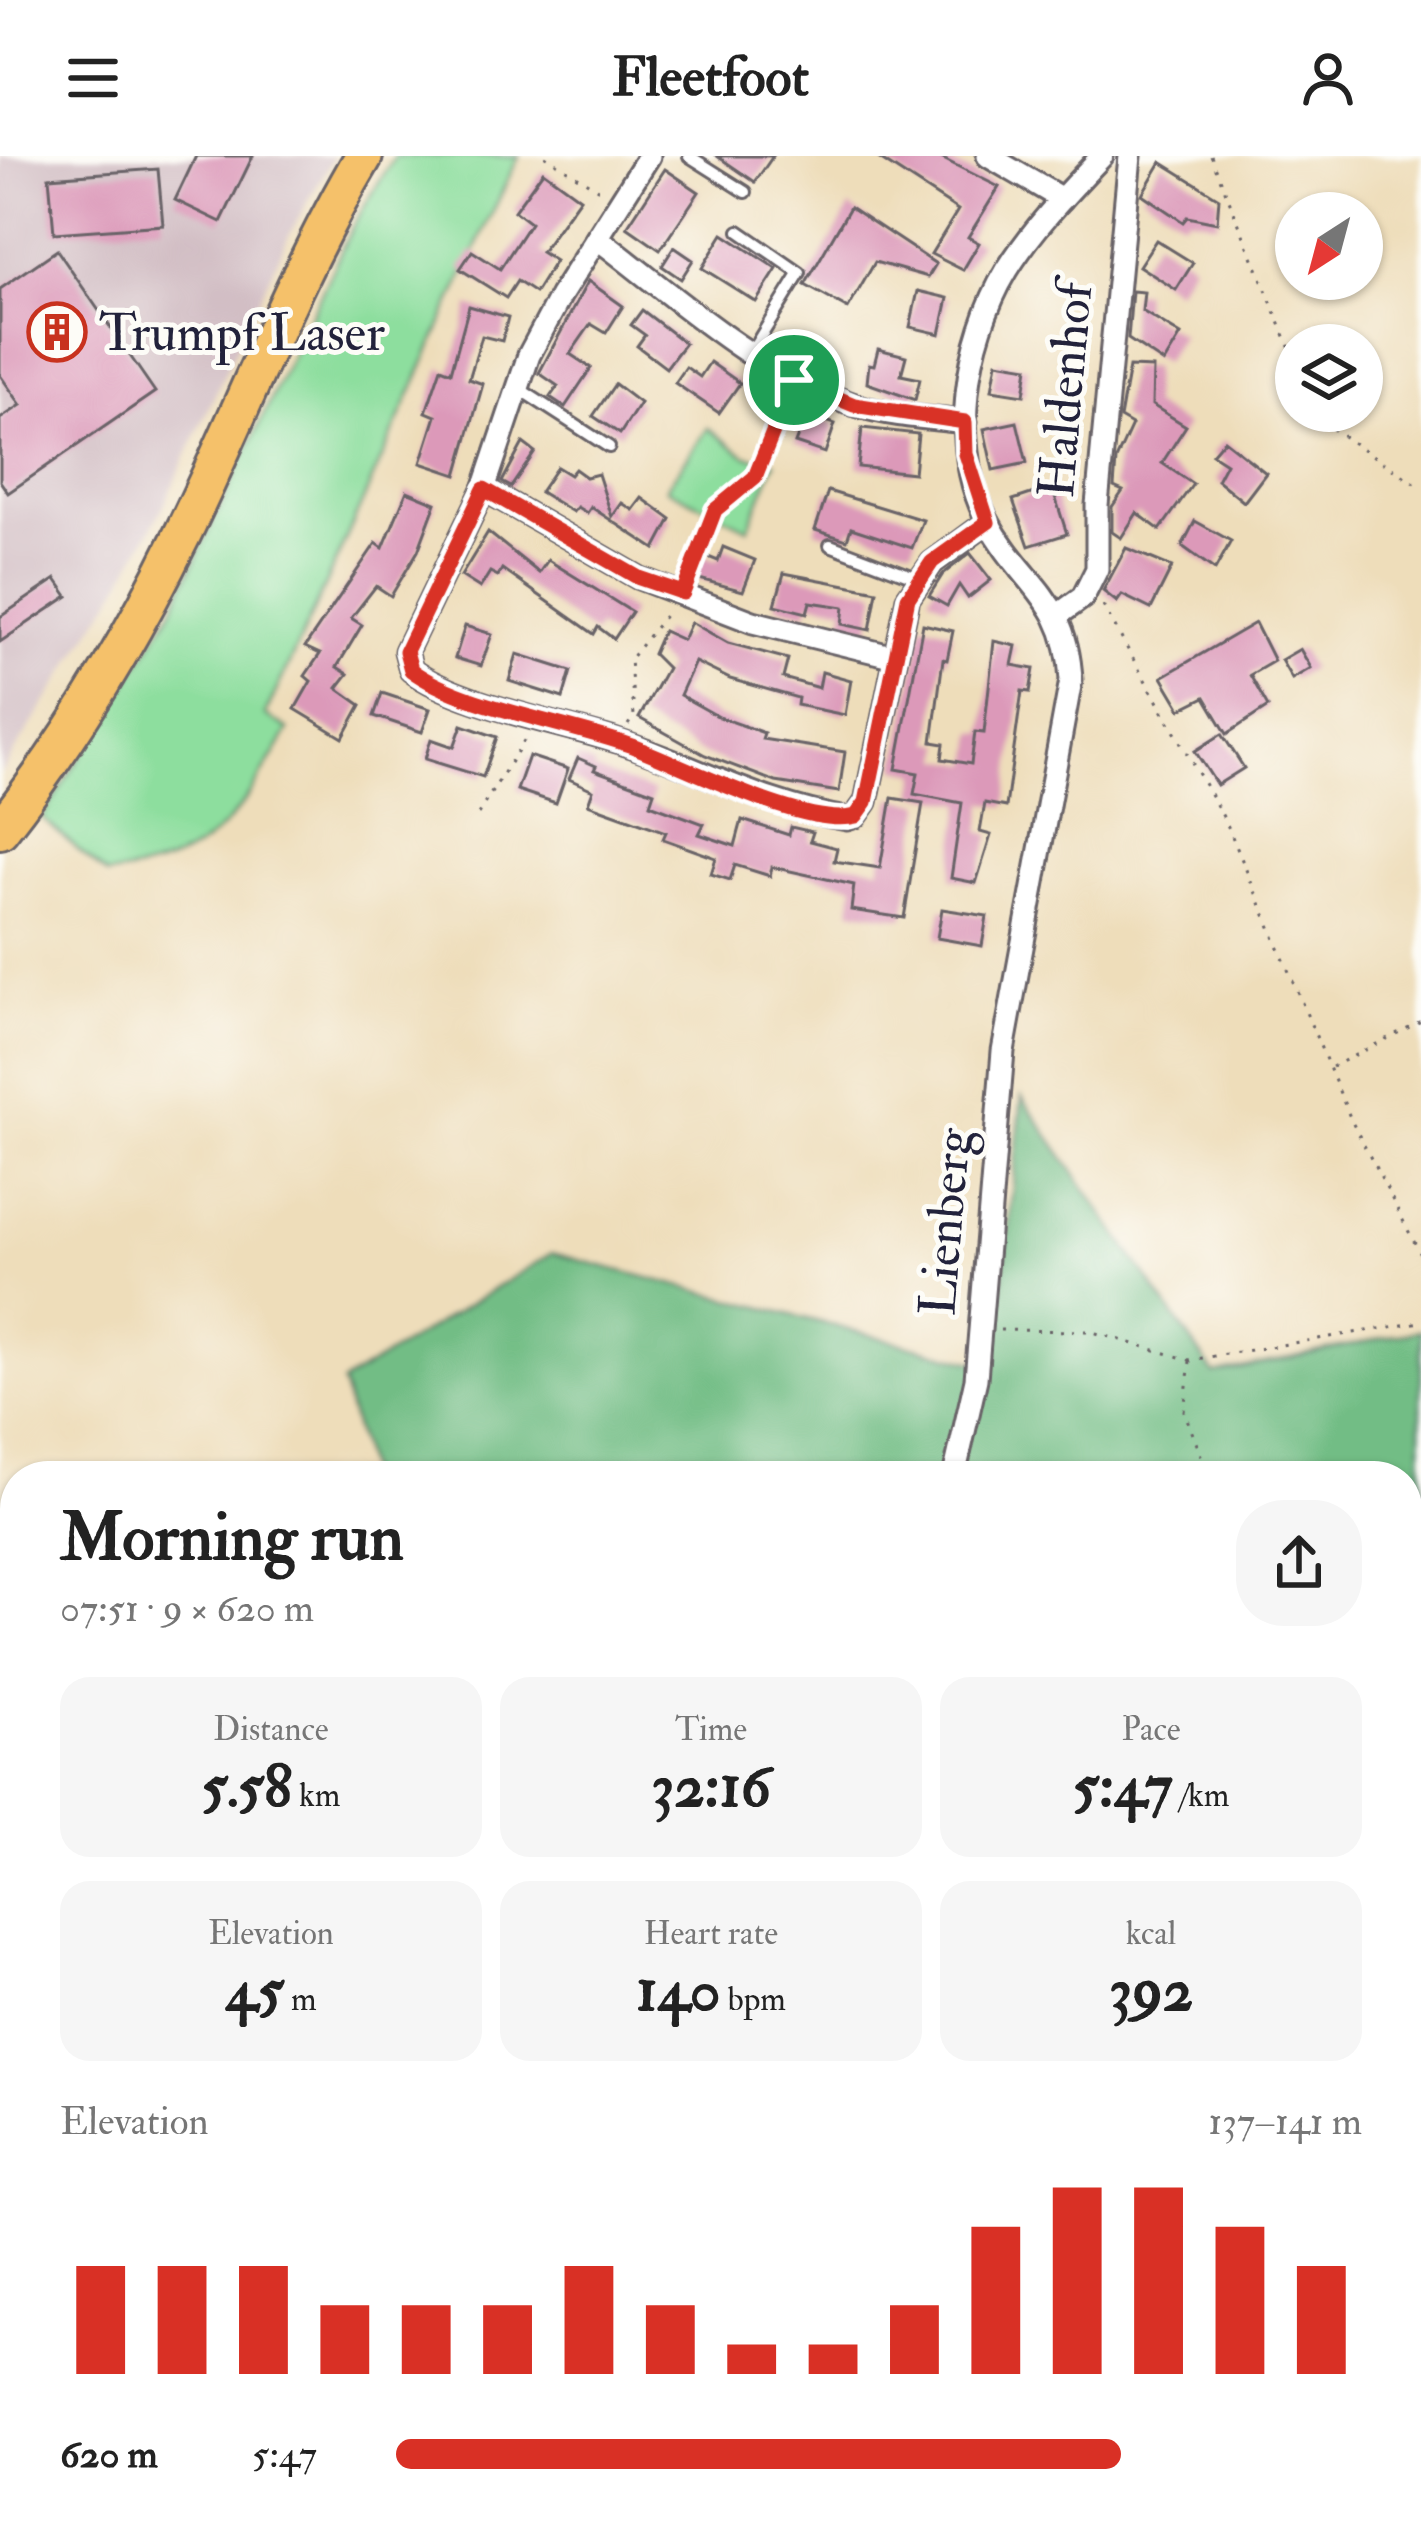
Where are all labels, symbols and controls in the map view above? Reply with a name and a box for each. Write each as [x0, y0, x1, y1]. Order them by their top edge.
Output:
text: Fleetfoot [612, 44, 809, 112]
icon: menu [60, 45, 126, 111]
icon: person [1295, 45, 1361, 111]
north arrow [1275, 192, 1383, 300]
map controls [1275, 192, 1383, 432]
street label: Haldenhof [1025, 272, 1108, 501]
building icon: Trumpf Laser [26, 301, 88, 363]
place label: Trumpf Laser [99, 302, 385, 366]
button: layers [1275, 324, 1383, 432]
pin [743, 329, 845, 431]
icon: arrive [761, 347, 827, 413]
street label: Lienberg [906, 1125, 986, 1319]
text: Morning run [60, 1497, 404, 1580]
button: share [1236, 1500, 1362, 1626]
text: 07:51 · 9 × 620 m [60, 1584, 314, 1633]
text: Distance [213, 1709, 329, 1750]
text: Time [675, 1709, 747, 1750]
text: Pace [1121, 1709, 1181, 1750]
text: 5.58 [202, 1750, 292, 1825]
text: 32:16 [651, 1750, 771, 1825]
text: 5:47 [1073, 1750, 1172, 1825]
text: km [292, 1775, 340, 1816]
text: /km [1172, 1775, 1229, 1816]
text: Elevation [208, 1913, 334, 1954]
text: Heart rate [644, 1913, 778, 1954]
text: kcal [1126, 1913, 1176, 1954]
text: 45 [225, 1954, 284, 2029]
text: 140 [636, 1954, 721, 2029]
text: 392 [1109, 1954, 1193, 2029]
text: m [284, 1979, 317, 2020]
text: bpm [721, 1979, 786, 2020]
text: Elevation [60, 2097, 209, 2146]
text: 137–141 m [1208, 2097, 1362, 2146]
text: 620 m [60, 2430, 158, 2479]
text: 5:47 [252, 2430, 317, 2479]

